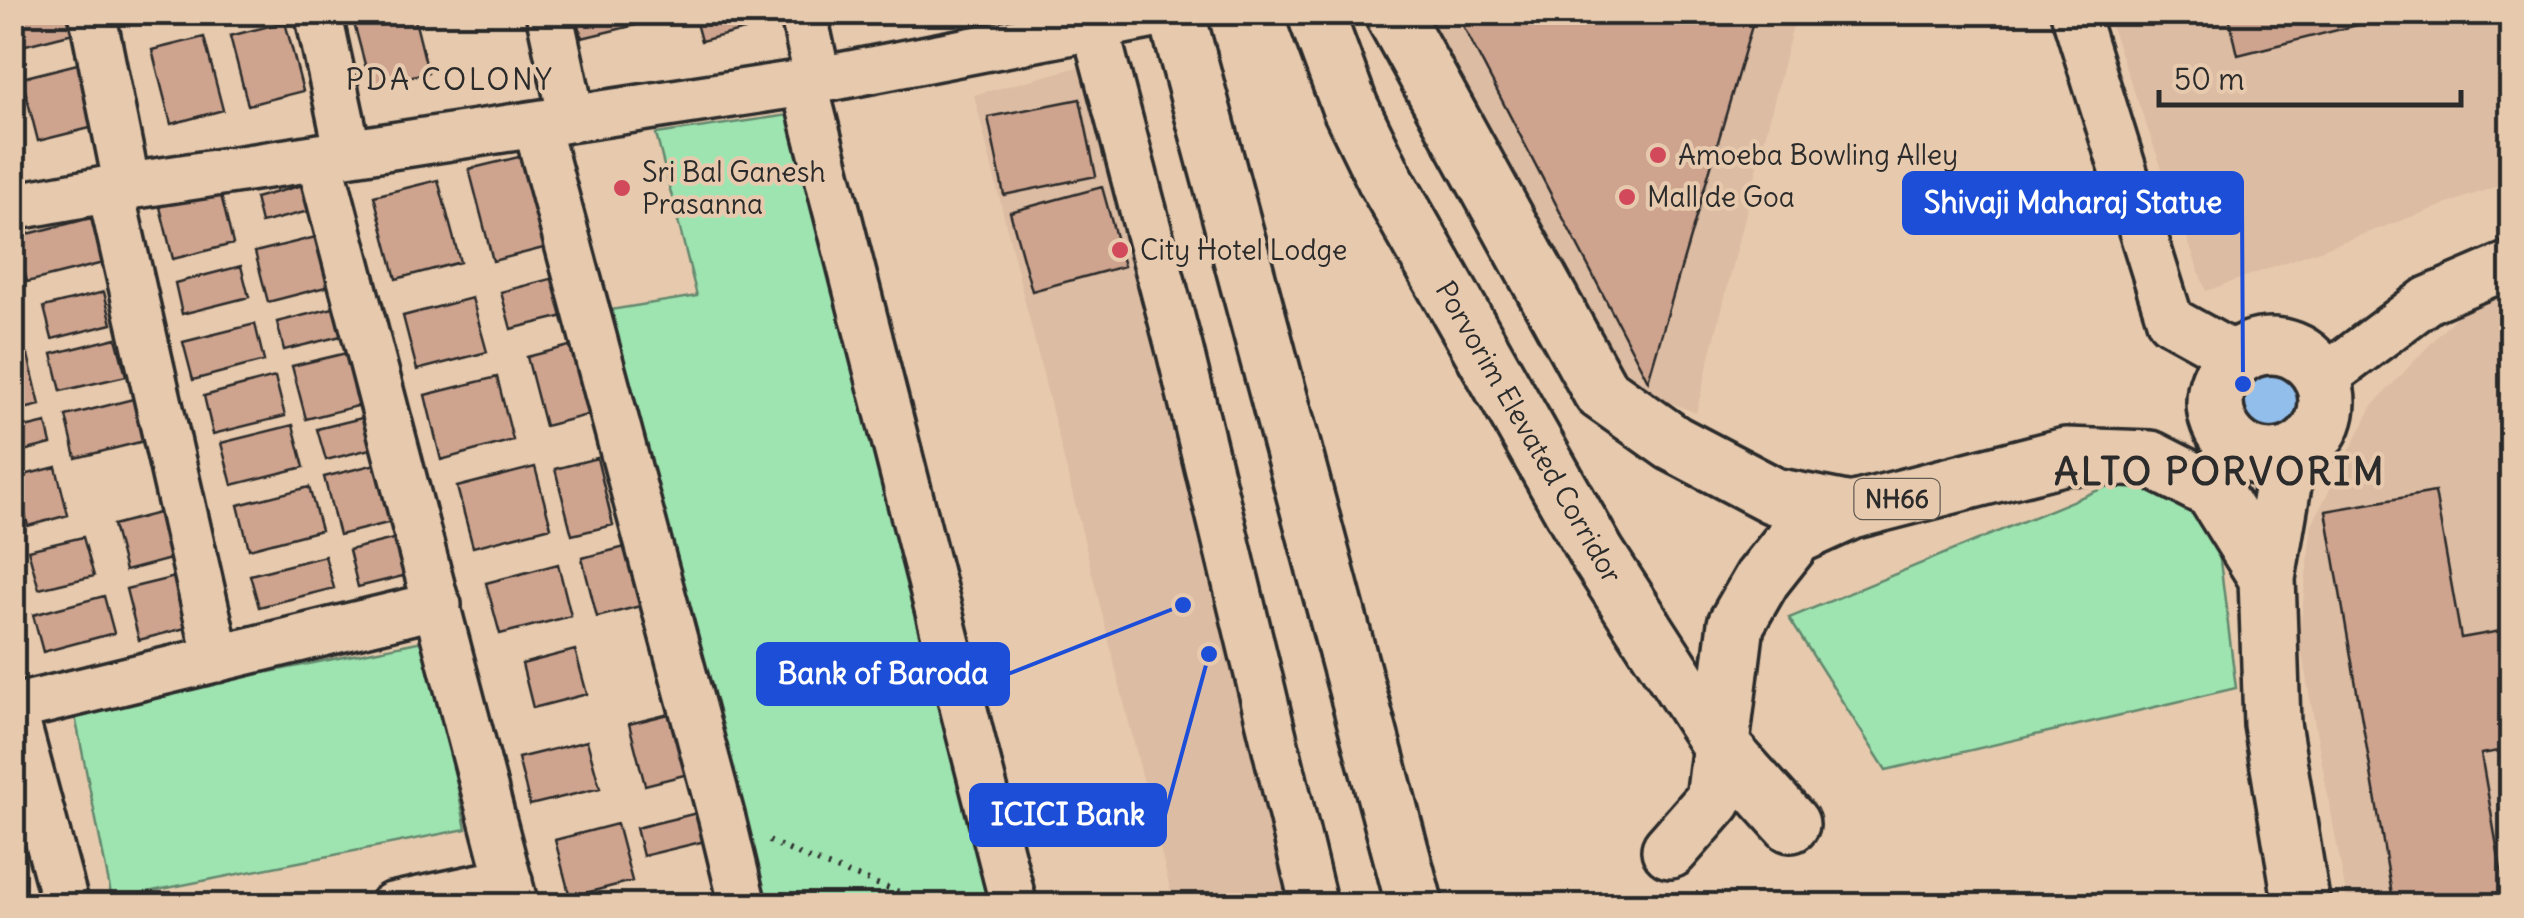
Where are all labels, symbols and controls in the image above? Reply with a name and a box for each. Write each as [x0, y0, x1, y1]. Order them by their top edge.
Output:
scale bar [2159, 45, 2462, 107]
district label: PDA COLONY [346, 60, 554, 98]
text: 50 m [2174, 60, 2244, 98]
place label: Amoeba Bowling Alley [1678, 137, 1958, 173]
marker: Amoeba Bowling Alley [1647, 144, 1669, 166]
place label: Sri Bal Ganesh Prasanna [642, 154, 826, 222]
callout: Shivaji Maharaj Statue [1904, 173, 2242, 233]
marker: Sri Bal Ganesh Prasanna [611, 177, 633, 199]
place label: Mall de Goa [1647, 179, 1795, 215]
text: Shivaji Maharaj Statue [1924, 183, 2222, 221]
marker: Mall de Goa [1616, 186, 1638, 208]
place label: City Hotel Lodge [1140, 232, 1347, 268]
marker: City Hotel Lodge [1109, 239, 1131, 261]
street label: Porvorim Elevated Corridor [1428, 275, 1630, 589]
district label: ALTO PORVORIM [2054, 448, 2386, 495]
road number: NH66 [1854, 479, 1940, 519]
callout: Bank of Baroda [758, 644, 1008, 704]
text: Bank of Baroda [778, 654, 988, 692]
callout: ICICI Bank [971, 785, 1165, 845]
text: ICICI Bank [991, 795, 1145, 833]

